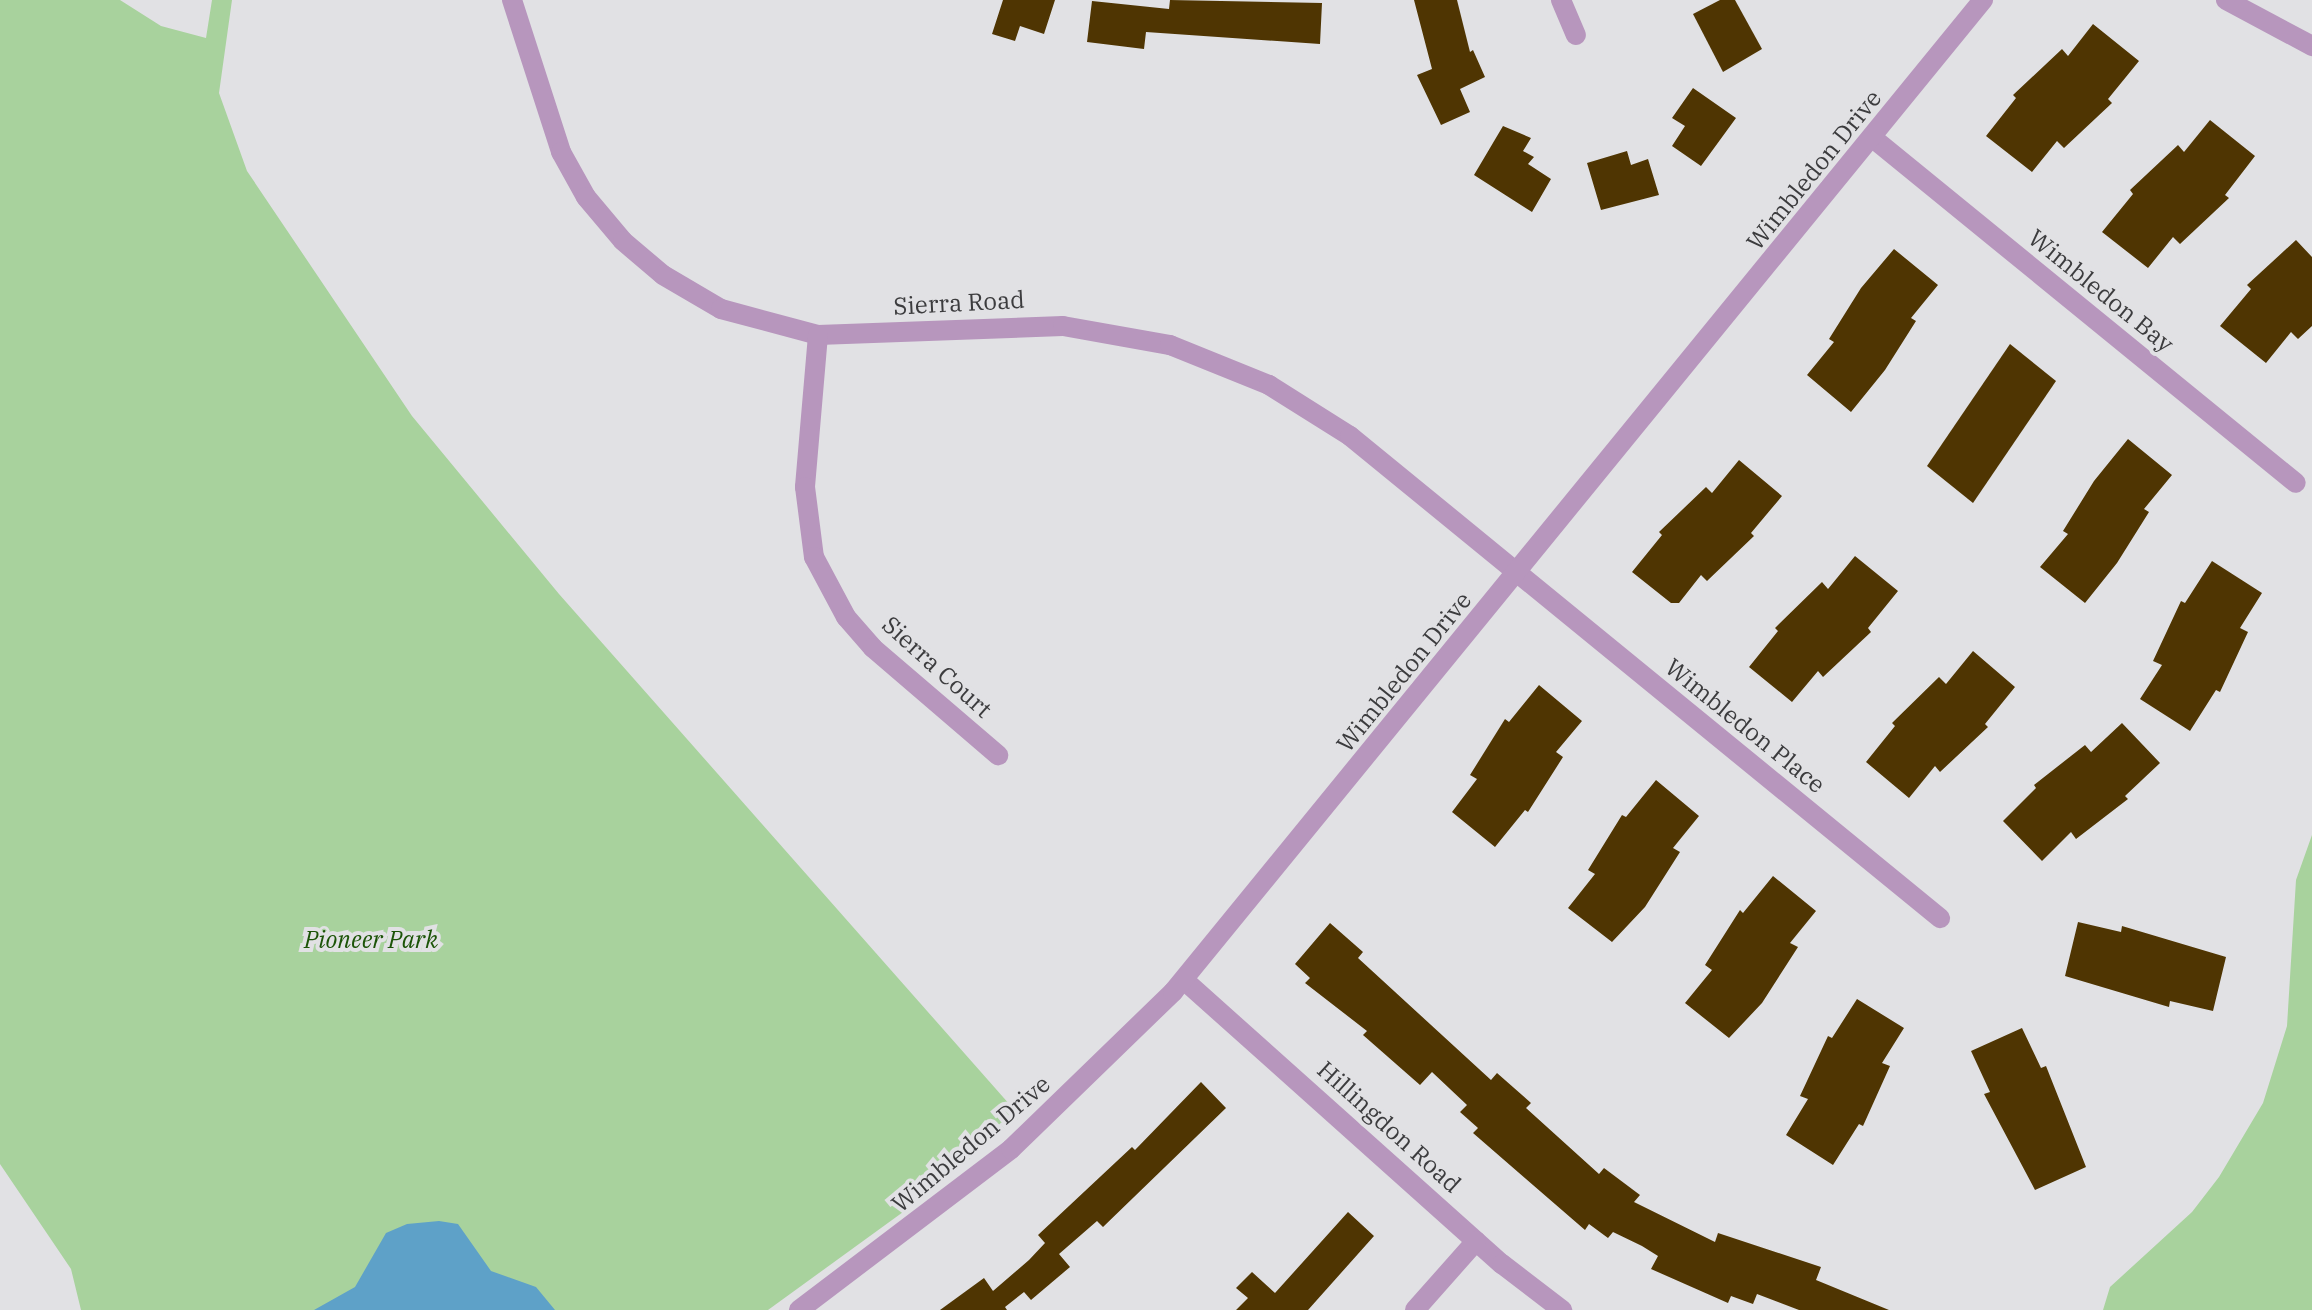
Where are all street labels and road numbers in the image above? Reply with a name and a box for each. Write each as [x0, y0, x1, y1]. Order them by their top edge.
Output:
street label: Wimbledon Drive [1741, 84, 1887, 256]
street label: Wimbledon Bay [2022, 224, 2180, 358]
street label: Sierra Road [892, 285, 1026, 321]
street label: Wimbledon Drive [1331, 586, 1477, 758]
street label: Sierra Court [876, 610, 998, 724]
street label: Wimbledon Place [1659, 653, 1831, 799]
street label: Hillingdon Road [1311, 1055, 1467, 1199]
street label: Wimbledon Drive [886, 1069, 1056, 1219]

